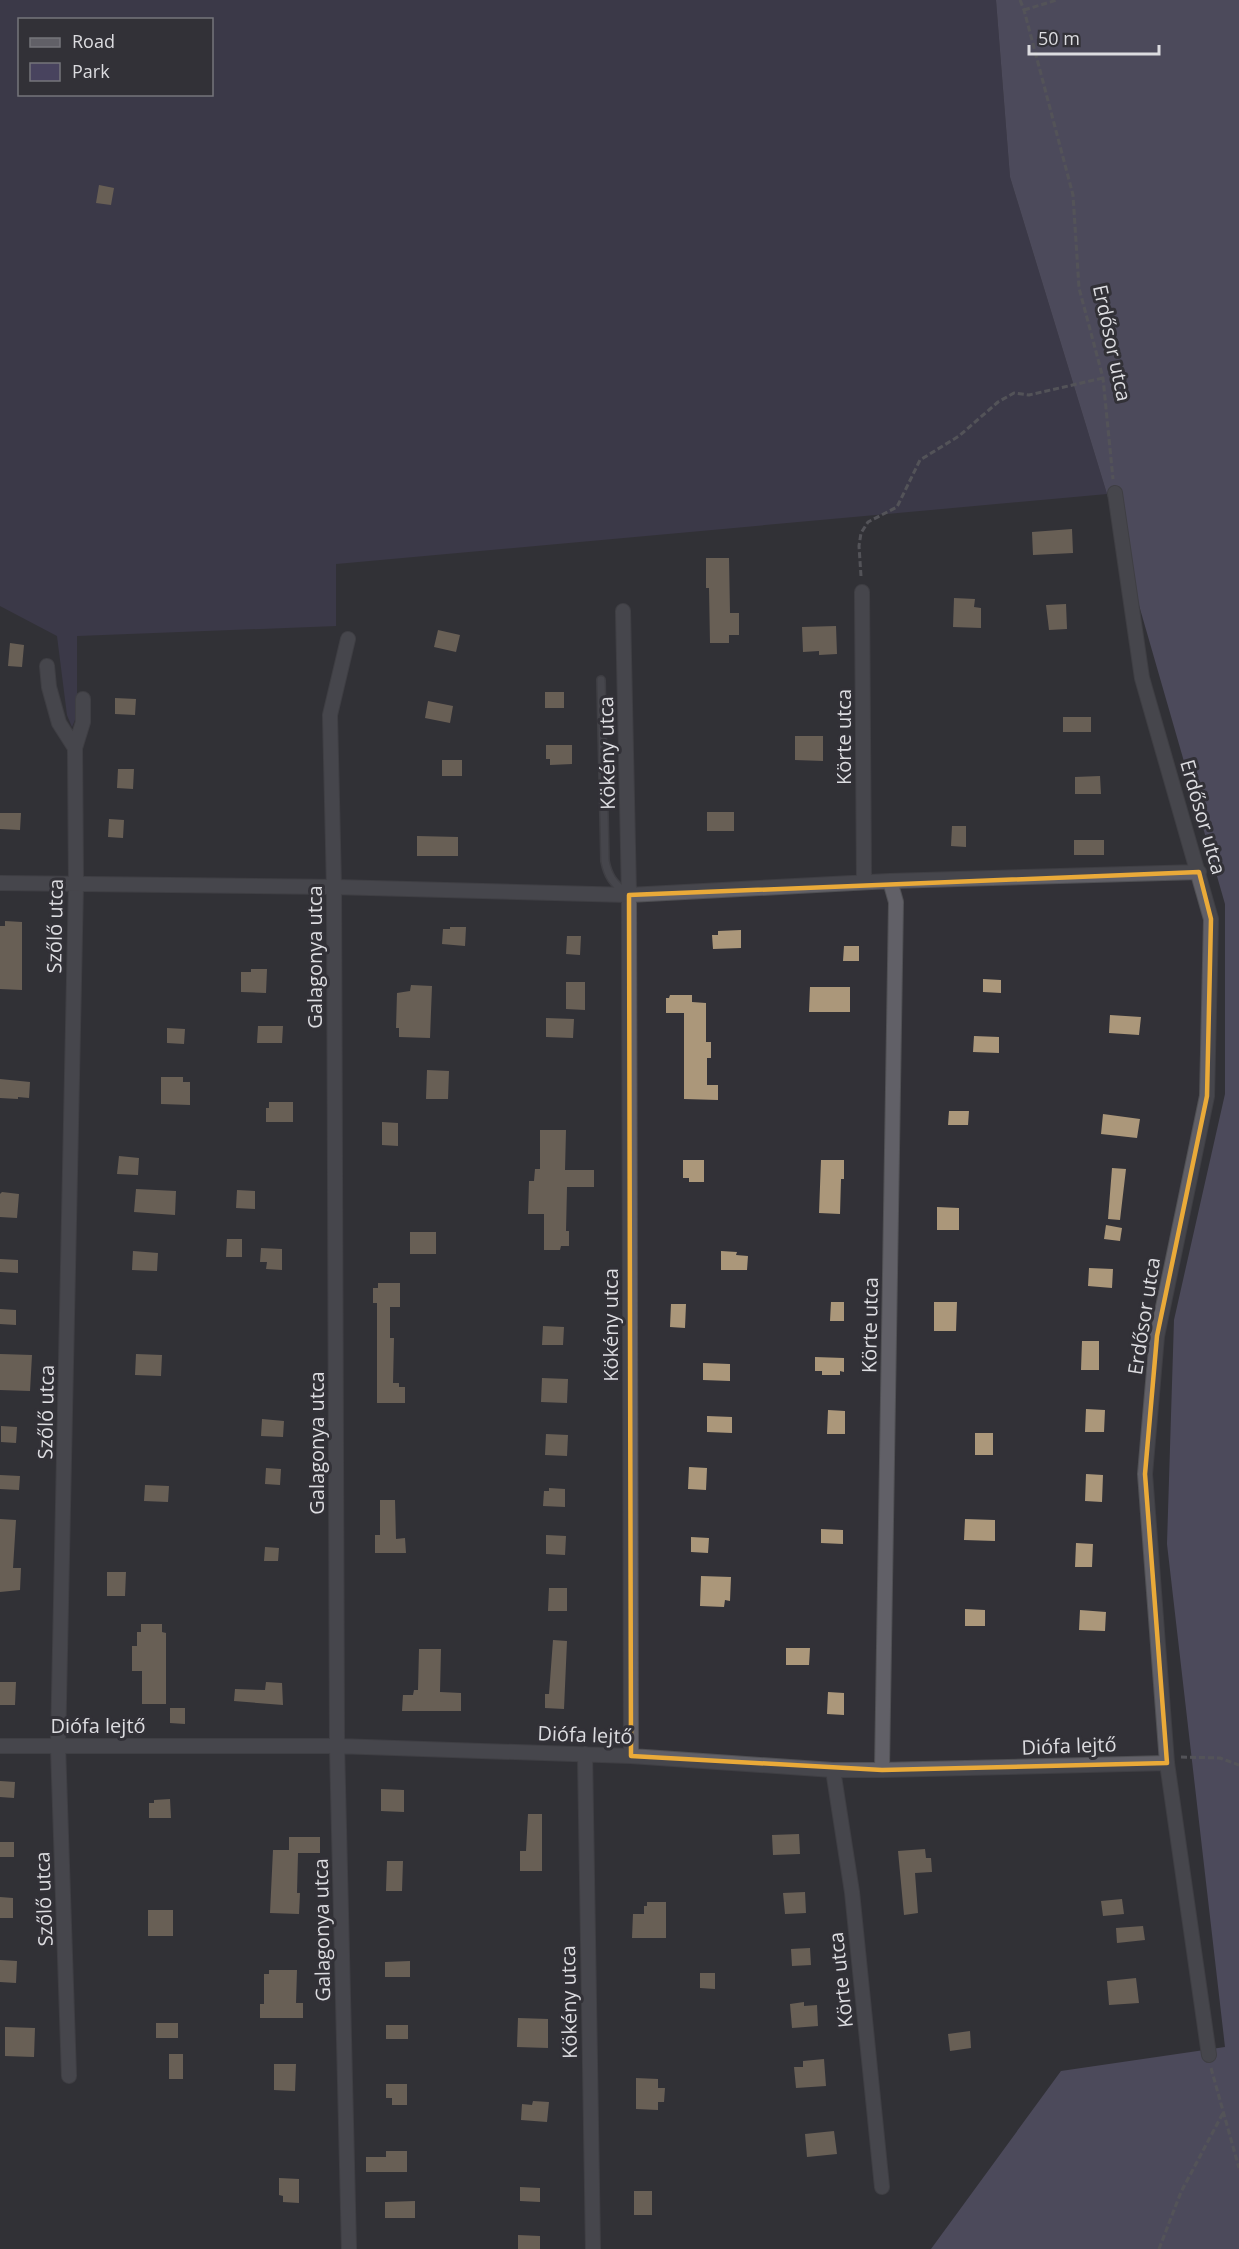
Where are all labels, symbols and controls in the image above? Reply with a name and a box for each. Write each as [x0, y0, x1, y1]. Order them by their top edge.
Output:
legend [18, 18, 213, 96]
scale bar [1029, 18, 1160, 56]
text: 50 m [1038, 26, 1080, 50]
text: Road [72, 29, 115, 53]
text: Park [72, 59, 110, 83]
street label: Erdősor utca [1087, 282, 1138, 404]
street label: Körte utca [830, 689, 857, 785]
street label: Kökény utca [592, 696, 621, 810]
street label: Erdősor utca [1174, 756, 1233, 878]
street label: Szőlő utca [40, 878, 69, 974]
street label: Galagonya utca [301, 885, 328, 1029]
street label: Erdősor utca [1121, 1255, 1166, 1377]
street label: Kökény utca [597, 1268, 624, 1382]
street label: Körte utca [855, 1277, 884, 1373]
street label: Szőlő utca [31, 1364, 60, 1460]
street label: Galagonya utca [303, 1371, 330, 1515]
street label: Diófa lejtő [50, 1712, 146, 1739]
street label: Diófa lejtő [537, 1719, 633, 1750]
street label: Diófa lejtő [1021, 1730, 1117, 1761]
street label: Szőlő utca [28, 1851, 59, 1947]
street label: Galagonya utca [307, 1858, 336, 2002]
street label: Körte utca [822, 1931, 859, 2029]
street label: Kökény utca [554, 1945, 583, 2059]

